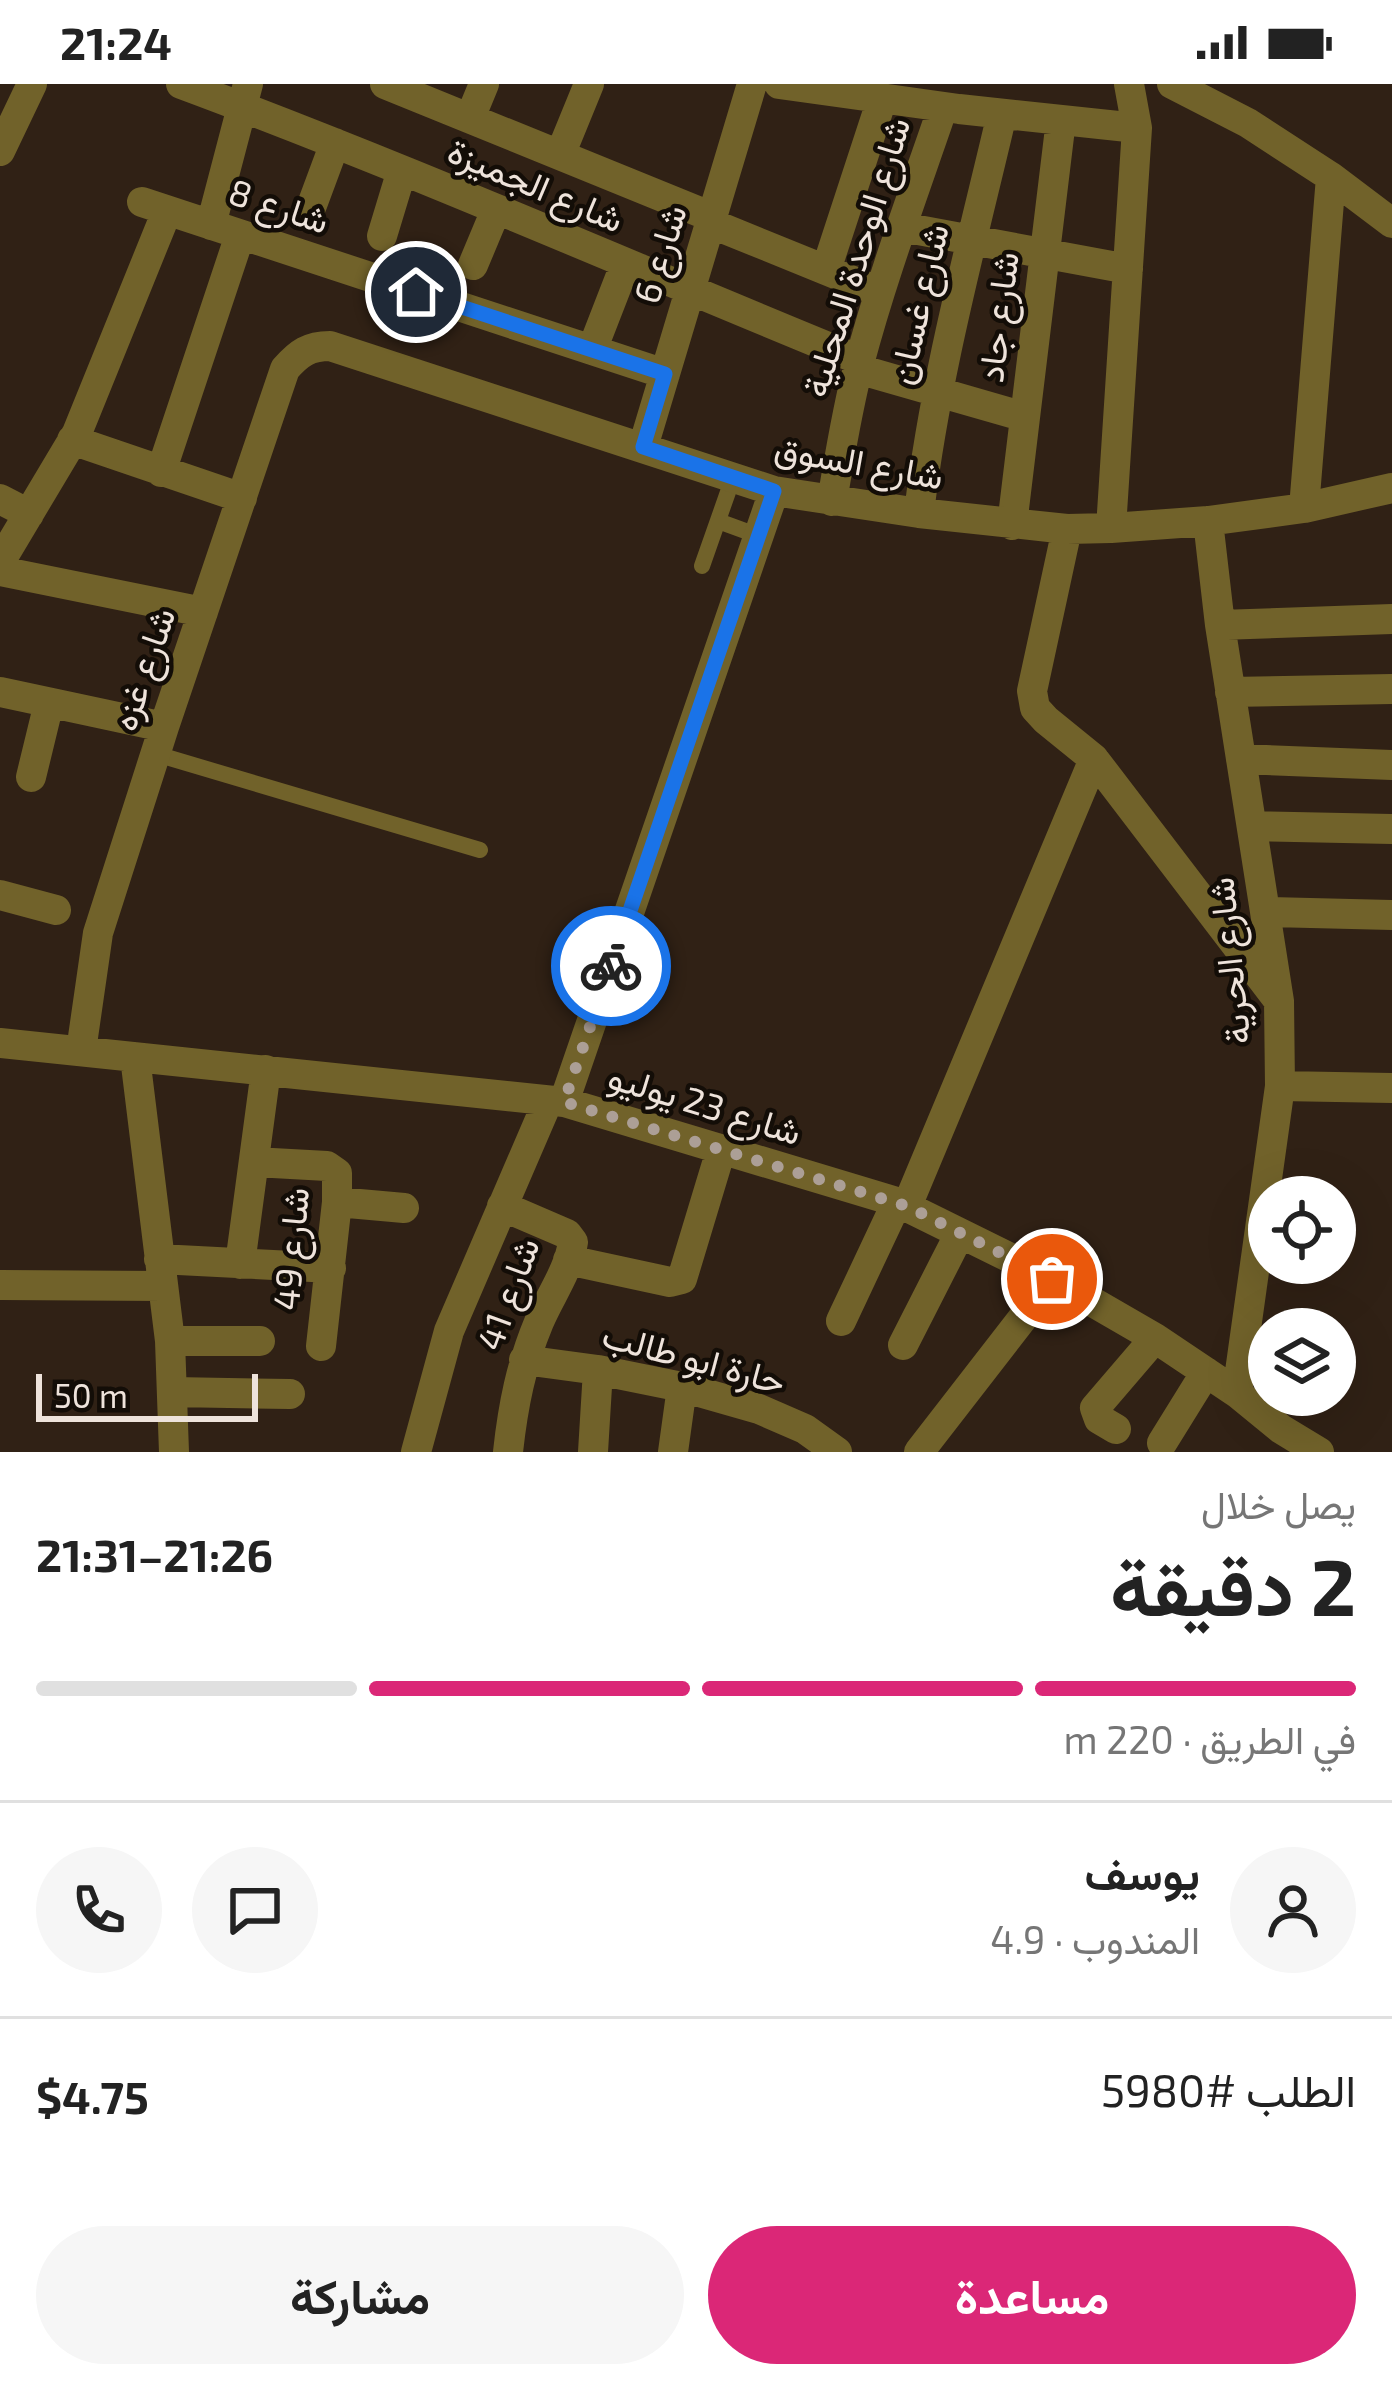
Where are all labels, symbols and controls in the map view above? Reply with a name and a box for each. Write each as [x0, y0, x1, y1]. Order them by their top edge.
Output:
text: 21:24 [60, 15, 172, 69]
street label: شارع الوحدة المحلية [792, 111, 922, 403]
street label: شارع الجميزة [440, 127, 631, 244]
street label: شارع 8 [223, 168, 335, 246]
street label: شارع 6 [623, 199, 699, 310]
street label: شارع غسان [877, 219, 961, 389]
pin [365, 241, 467, 343]
street label: شارع جاد [967, 249, 1031, 385]
icon: home [383, 259, 449, 325]
street label: شارع السوق [771, 425, 947, 501]
street label: شارع غزه [101, 601, 187, 737]
street label: شارع الحرية [1197, 875, 1263, 1047]
courier [551, 906, 671, 1026]
icon: bike [578, 933, 644, 999]
street label: شارع 23 يوليو [602, 1053, 807, 1157]
map controls [1248, 1176, 1356, 1416]
button: locate [1248, 1176, 1356, 1284]
street label: شارع 49 [263, 1186, 321, 1313]
pin [1001, 1228, 1103, 1330]
street label: شارع 41 [466, 1231, 551, 1357]
icon: bag [1019, 1246, 1085, 1312]
button: layers [1248, 1308, 1356, 1416]
street label: حارة ابو طالب [597, 1312, 791, 1404]
scale bar [36, 1368, 258, 1421]
text: 50 m [54, 1375, 128, 1415]
text: يصل خلال [1201, 1480, 1356, 1527]
text: 21:26–21:31 [36, 1527, 273, 1581]
text: 2 دقيقة [1110, 1538, 1356, 1632]
text: في الطريق · 220 m [1063, 1715, 1356, 1762]
text: يوسف [1085, 1845, 1200, 1899]
button: phone [36, 1847, 162, 1973]
button: chat [192, 1847, 318, 1973]
button: person [1230, 1847, 1356, 1973]
text: المندوب · 4.9 [990, 1915, 1200, 1962]
text: الطلب #5980 [1101, 2062, 1356, 2116]
text: $4.75 [36, 2069, 149, 2123]
button: مشاركة [36, 2226, 684, 2364]
button: مساعدة [708, 2226, 1356, 2364]

